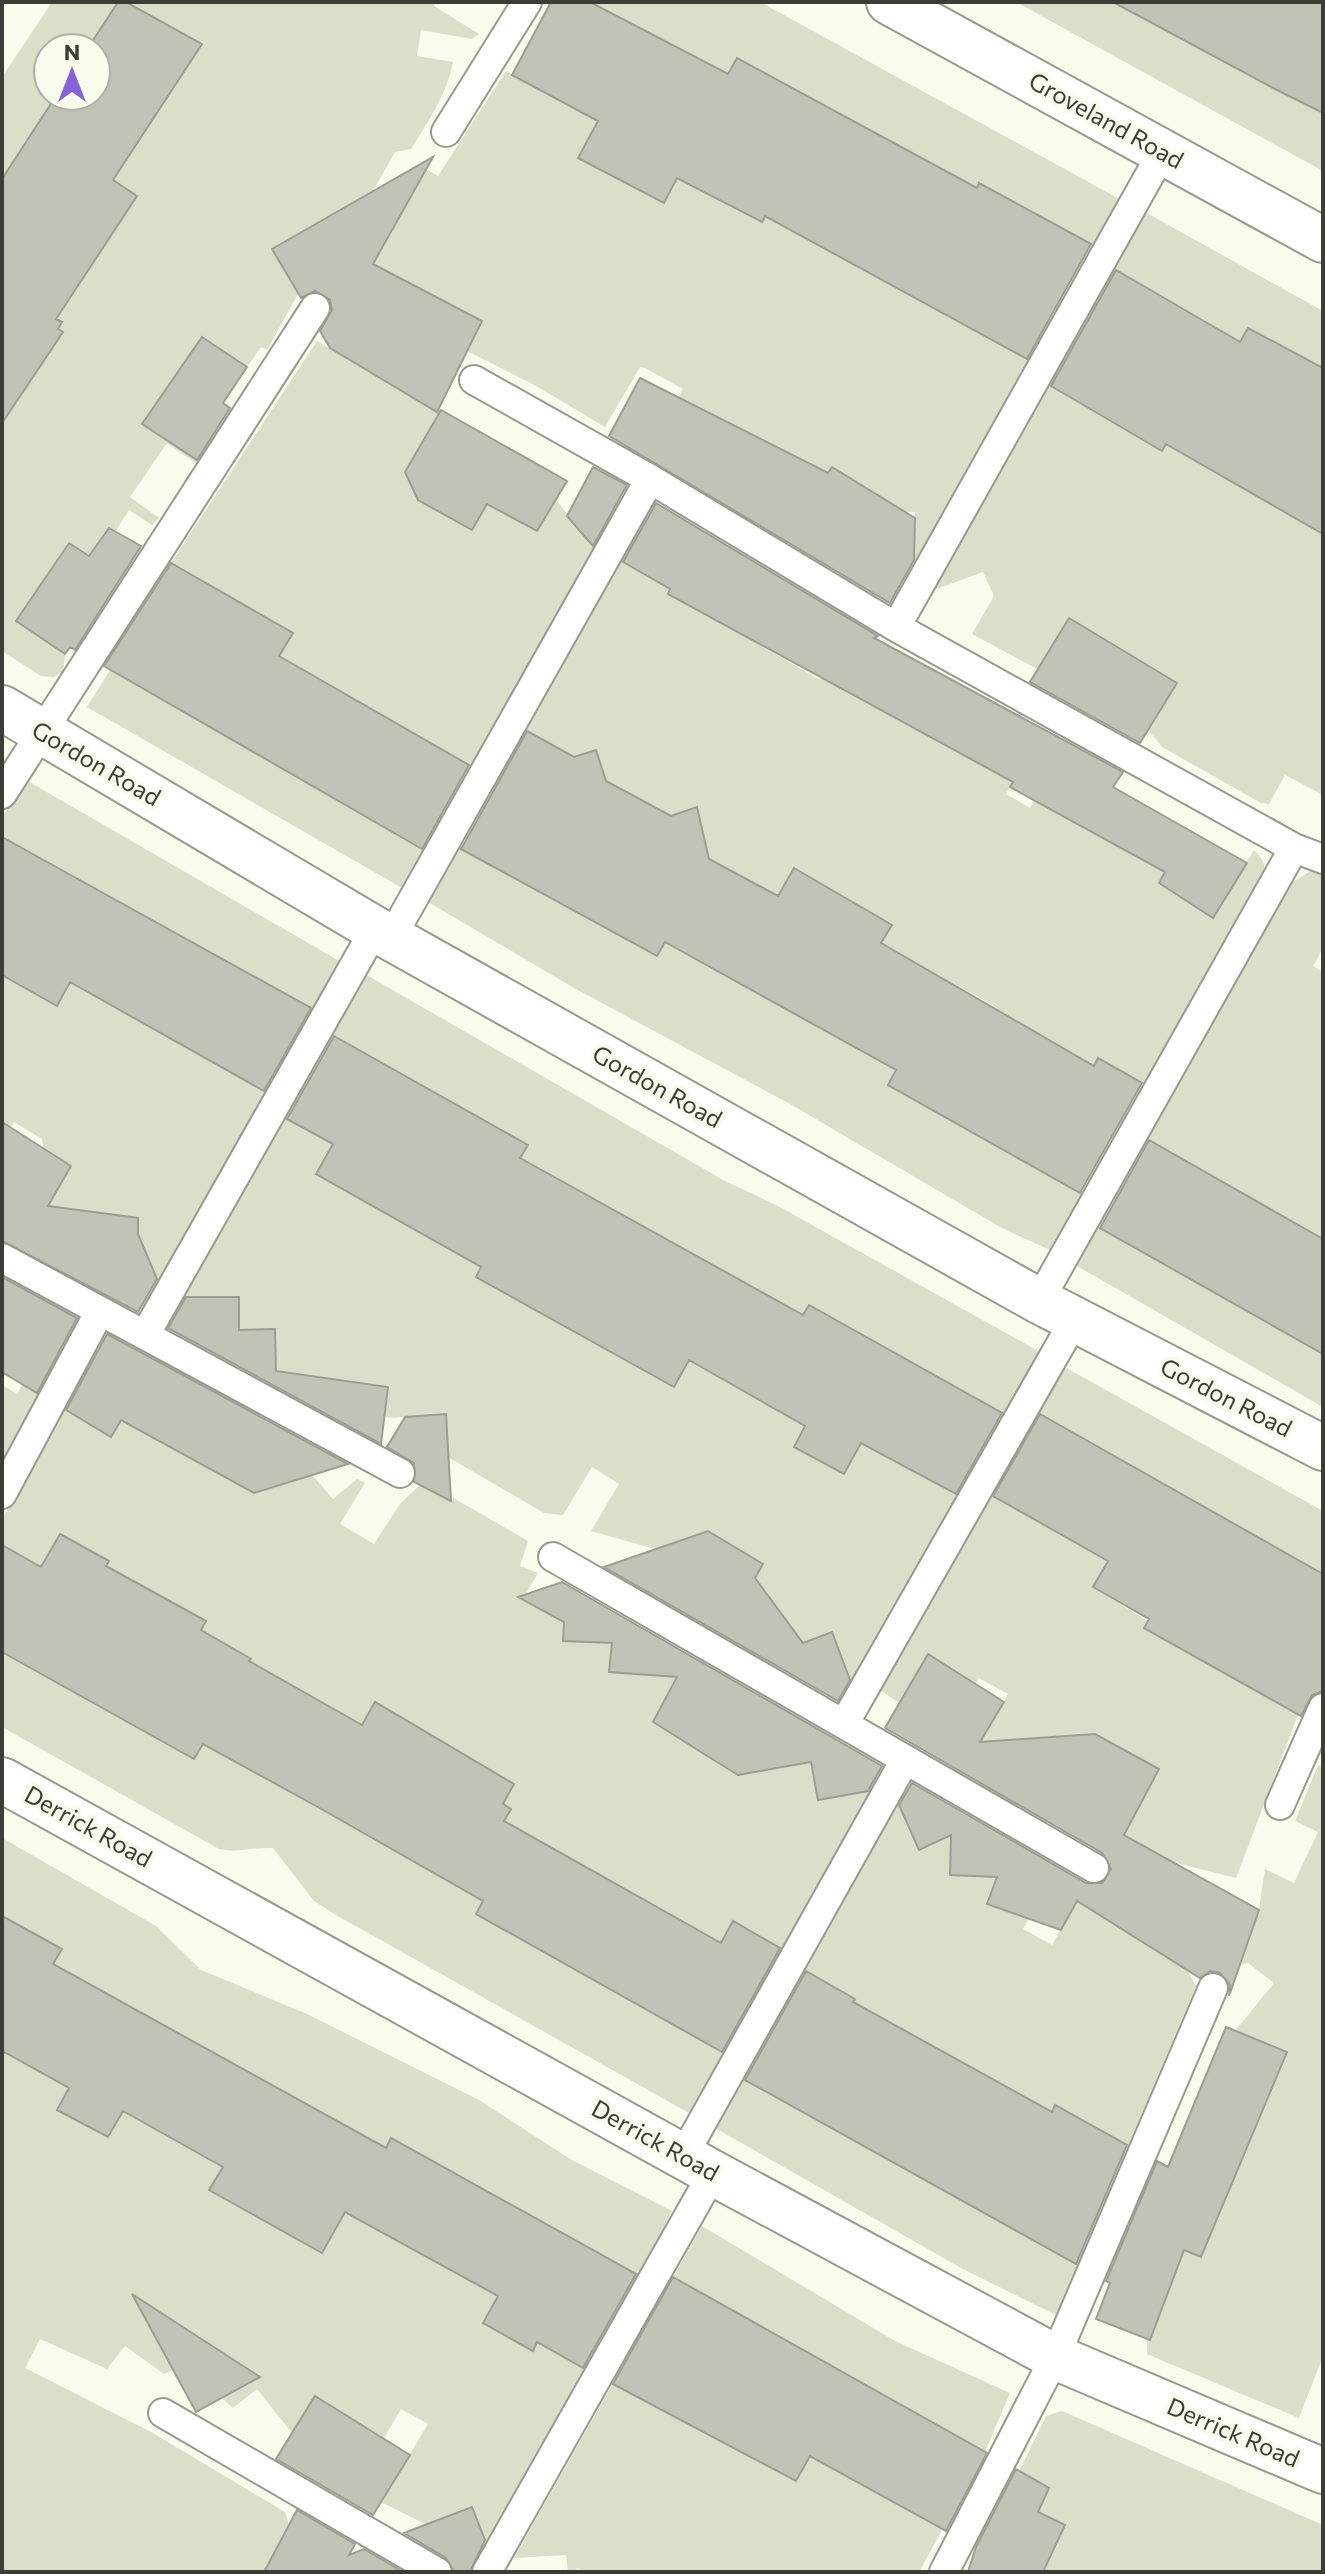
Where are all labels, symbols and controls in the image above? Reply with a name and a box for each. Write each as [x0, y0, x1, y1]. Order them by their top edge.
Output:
north arrow [32, 32, 112, 112]
text: N [64, 38, 80, 65]
street label: Groveland Road [1024, 65, 1189, 174]
street label: Gordon Road [27, 714, 166, 811]
street label: Gordon Road [588, 1038, 728, 1133]
street label: Gordon Road [1156, 1351, 1297, 1442]
street label: Derrick Road [20, 1779, 158, 1873]
street label: Derrick Road [587, 2093, 725, 2187]
street label: Derrick Road [1163, 2391, 1304, 2473]

